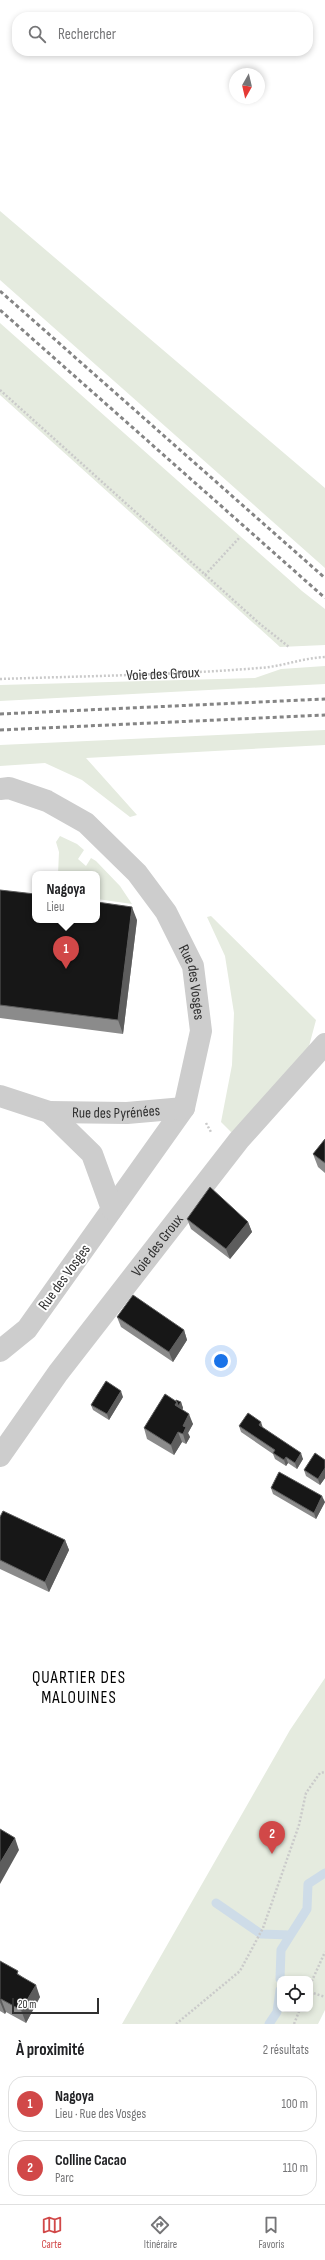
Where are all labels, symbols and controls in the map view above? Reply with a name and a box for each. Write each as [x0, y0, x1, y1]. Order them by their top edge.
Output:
search box [12, 12, 313, 56]
icon: search [26, 23, 48, 45]
text: Rechercher [58, 25, 116, 44]
north arrow [229, 68, 265, 104]
street label: Voie des Groux [126, 663, 201, 685]
popup [32, 871, 100, 923]
text: Nagoya [47, 880, 85, 899]
text: Lieu [47, 899, 64, 915]
pin: 1 [53, 936, 79, 969]
street label: Rue des Vosges [174, 942, 209, 1021]
street label: Rue des Pyrénées [72, 1101, 161, 1123]
street label: Voie des Groux [128, 1210, 188, 1280]
street label: Rue des Vosges [34, 1241, 95, 1314]
your location [211, 1351, 231, 1371]
district label: QUARTIER DES MALOUINES [32, 1668, 126, 1708]
pin: 2 [259, 1821, 285, 1854]
map controls [277, 1976, 313, 2012]
button: locate [277, 1976, 313, 2012]
scale bar [12, 1996, 99, 2015]
text: 20 m [18, 1998, 36, 2011]
text: À proximité [16, 2040, 84, 2060]
text: 2 résultats [263, 2042, 309, 2058]
text: Nagoya [55, 2087, 94, 2106]
text: 1 [27, 2096, 33, 2112]
text: 100 m [281, 2096, 308, 2112]
text: Lieu · Rue des Vosges [55, 2106, 146, 2122]
text: Colline Cacao [55, 2151, 126, 2170]
text: 2 [27, 2160, 33, 2176]
text: 110 m [283, 2160, 308, 2176]
text: Parc [55, 2170, 74, 2186]
tab: Carte [41, 2214, 63, 2251]
tab: Itinéraire [144, 2214, 177, 2251]
tab: Favoris [258, 2214, 284, 2251]

